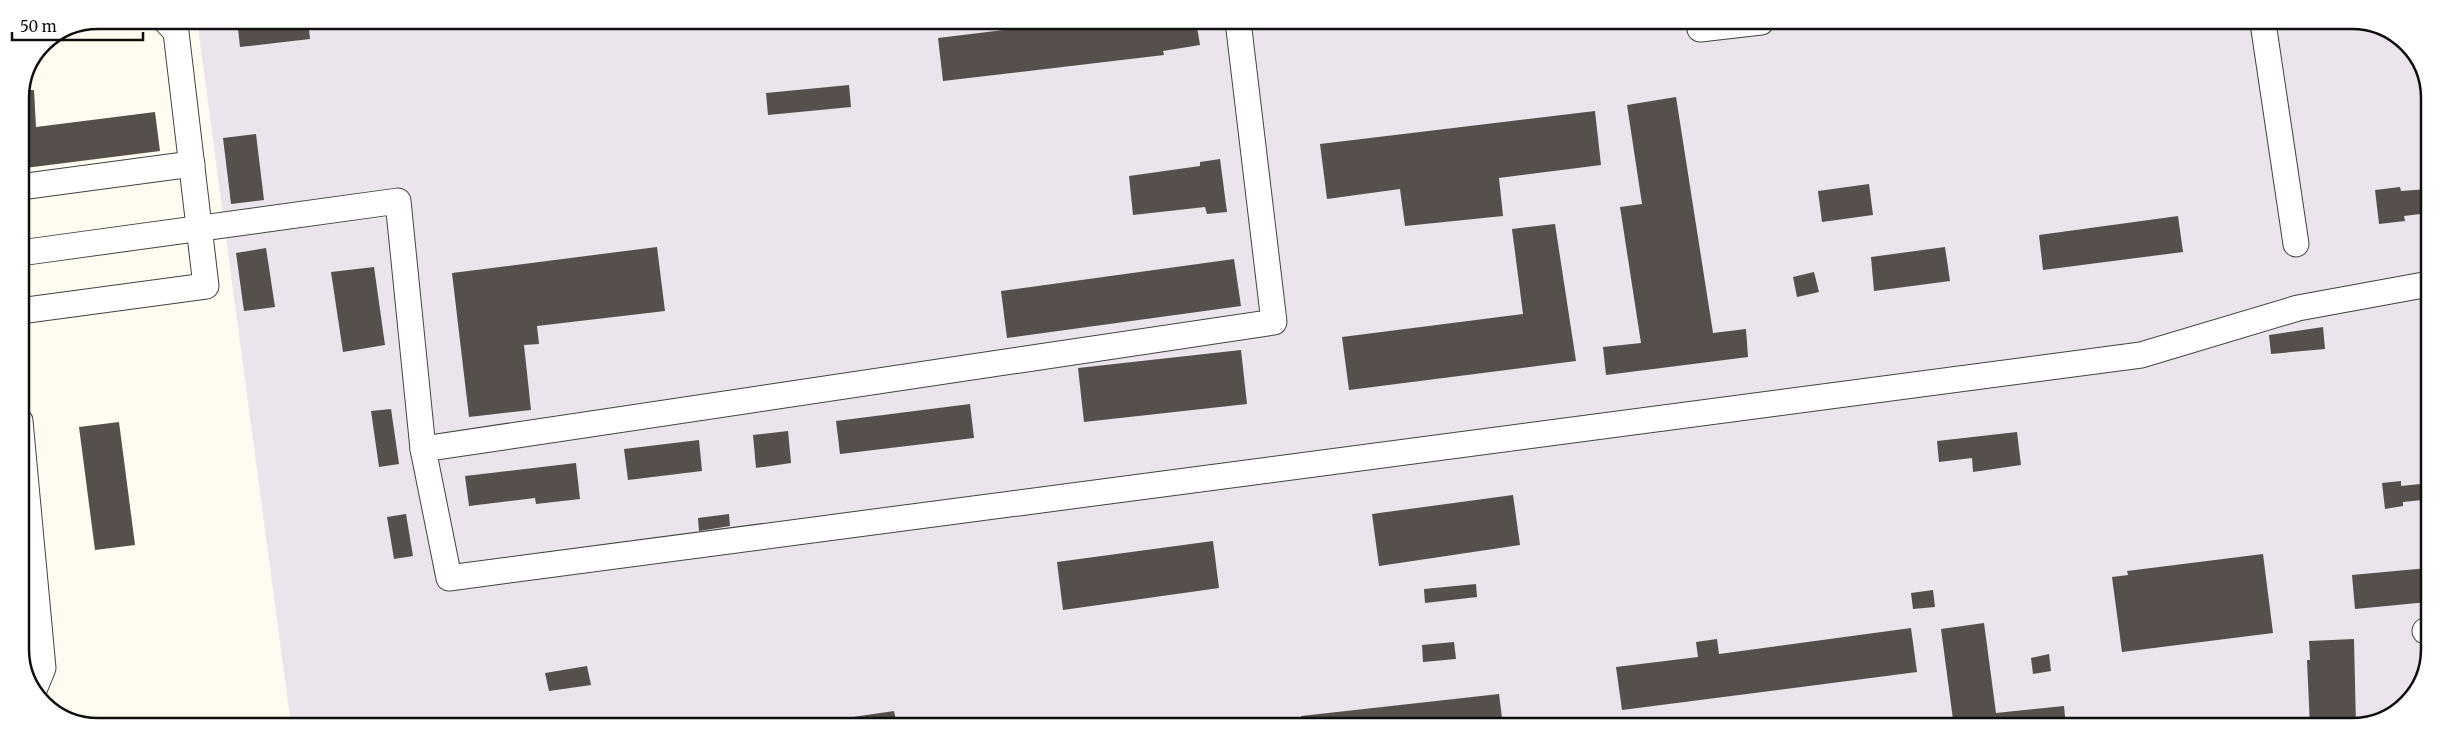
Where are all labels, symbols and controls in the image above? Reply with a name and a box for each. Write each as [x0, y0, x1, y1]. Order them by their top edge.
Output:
scale bar [12, 10, 144, 42]
text: 50 m [20, 17, 57, 36]

